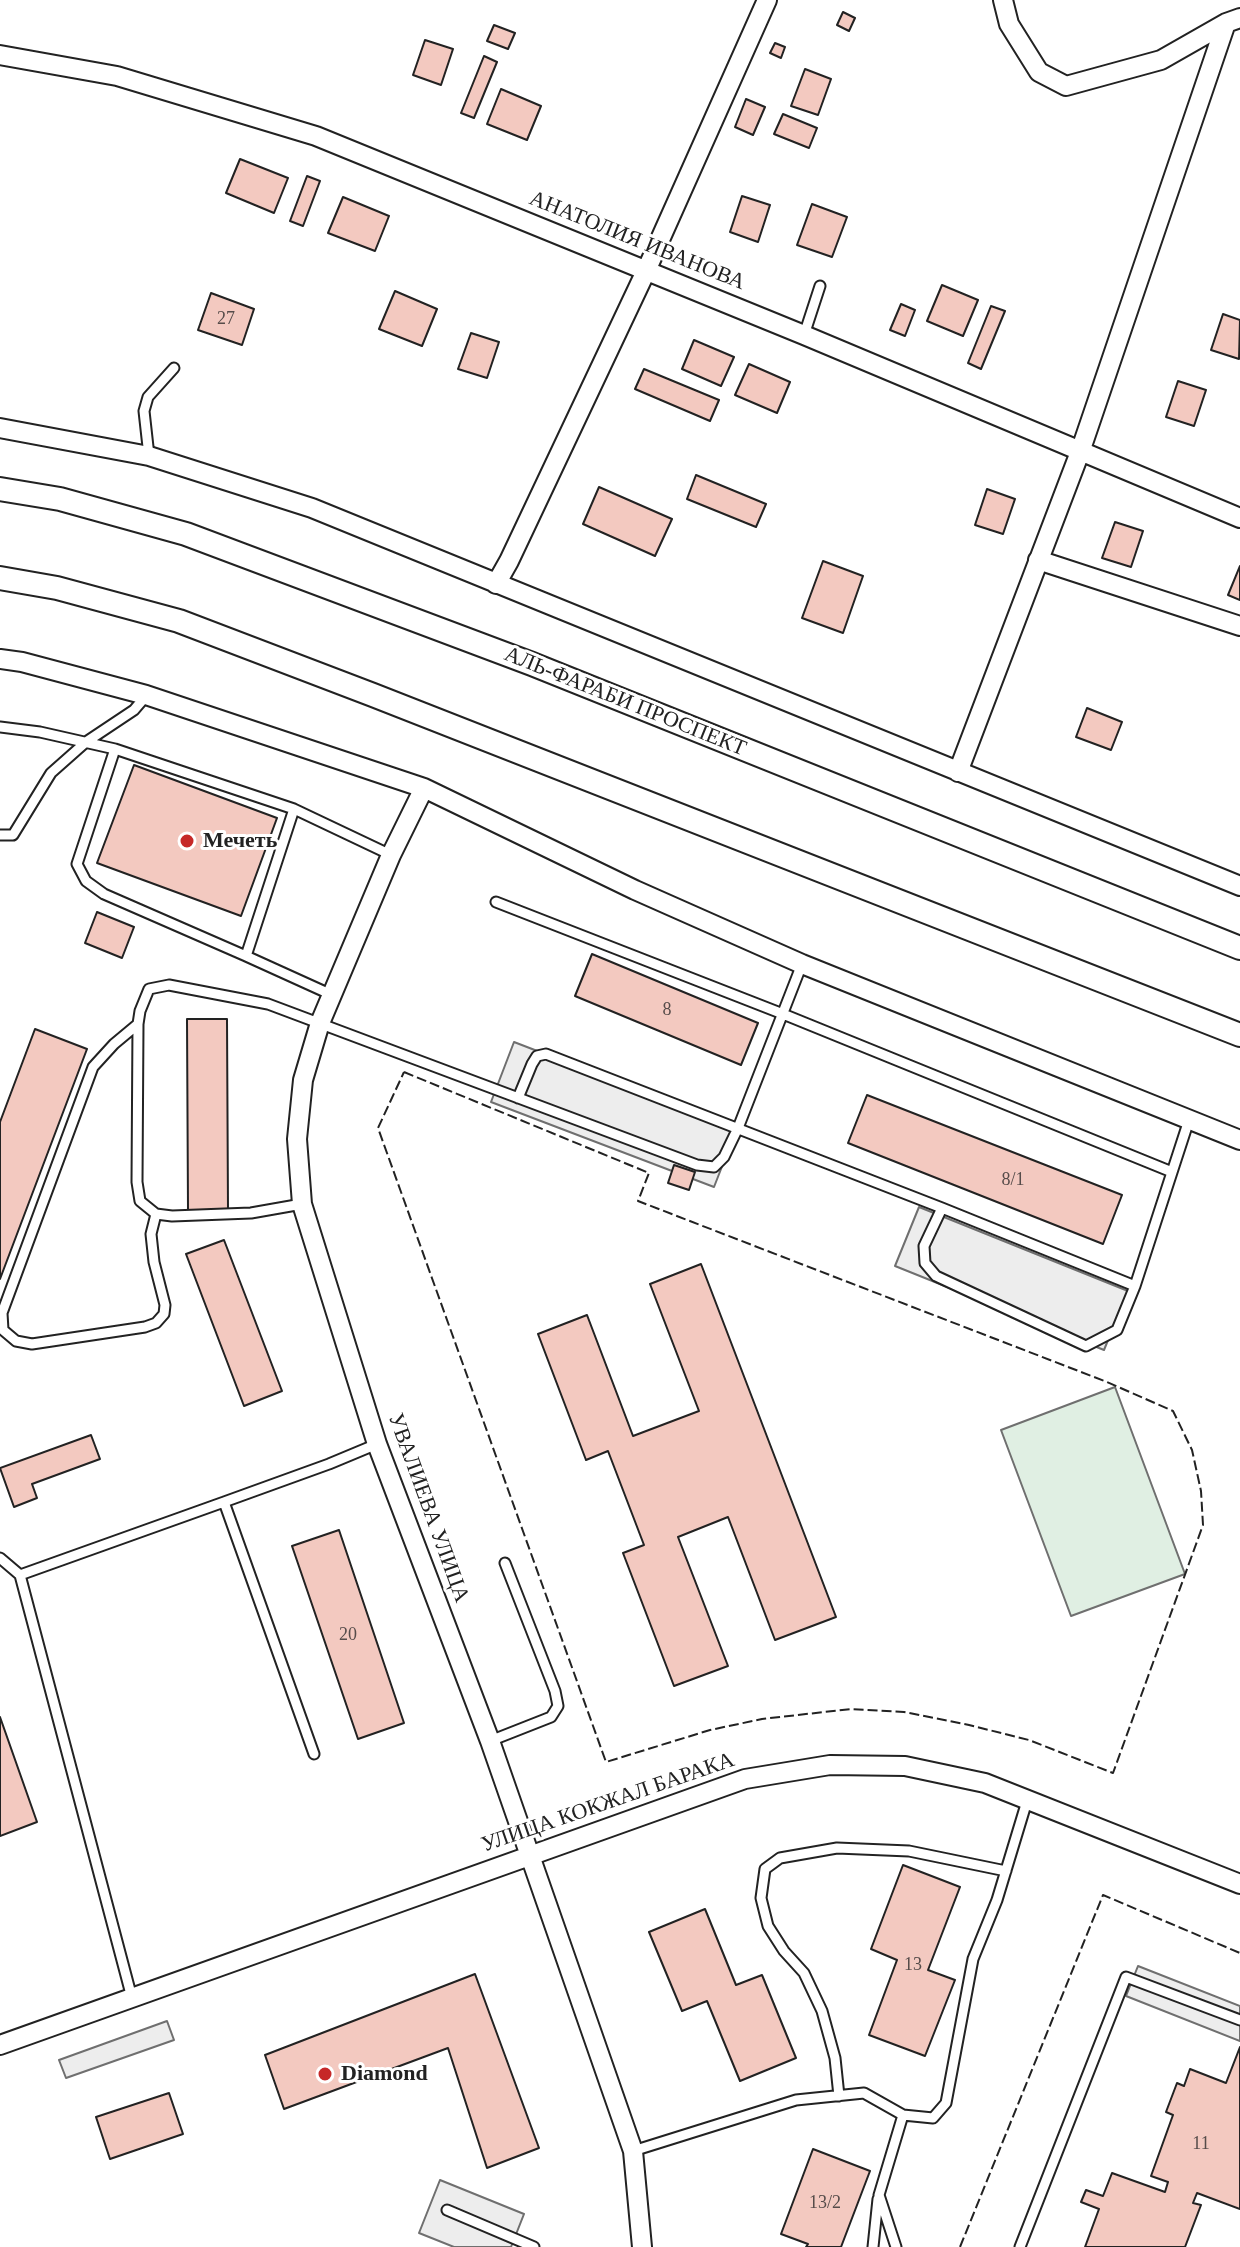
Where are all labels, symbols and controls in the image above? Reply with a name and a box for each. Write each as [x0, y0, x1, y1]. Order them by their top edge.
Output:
street label: АНАТОЛИЯ ИВАНОВА [525, 186, 749, 296]
house number: 27 [217, 308, 235, 330]
street label: АЛЬ-ФАРАБИ ПРОСПЕКТ [500, 641, 750, 763]
place label: Мечеть [203, 828, 277, 854]
marker: Мечеть [178, 832, 196, 850]
house number: 8 [662, 999, 672, 1021]
house number: 8/1 [1001, 1169, 1025, 1191]
street label: УВАЛИЕВА УЛИЦА [382, 1410, 474, 1606]
house number: 20 [339, 1624, 357, 1646]
street label: УЛИЦА КОКЖАЛ БАРАКА [478, 1747, 738, 1859]
house number: 13 [904, 1954, 922, 1976]
place label: Diamond [341, 2061, 428, 2087]
marker: Diamond [316, 2065, 334, 2083]
house number: 11 [1192, 2133, 1210, 2155]
house number: 13/2 [809, 2192, 841, 2214]

